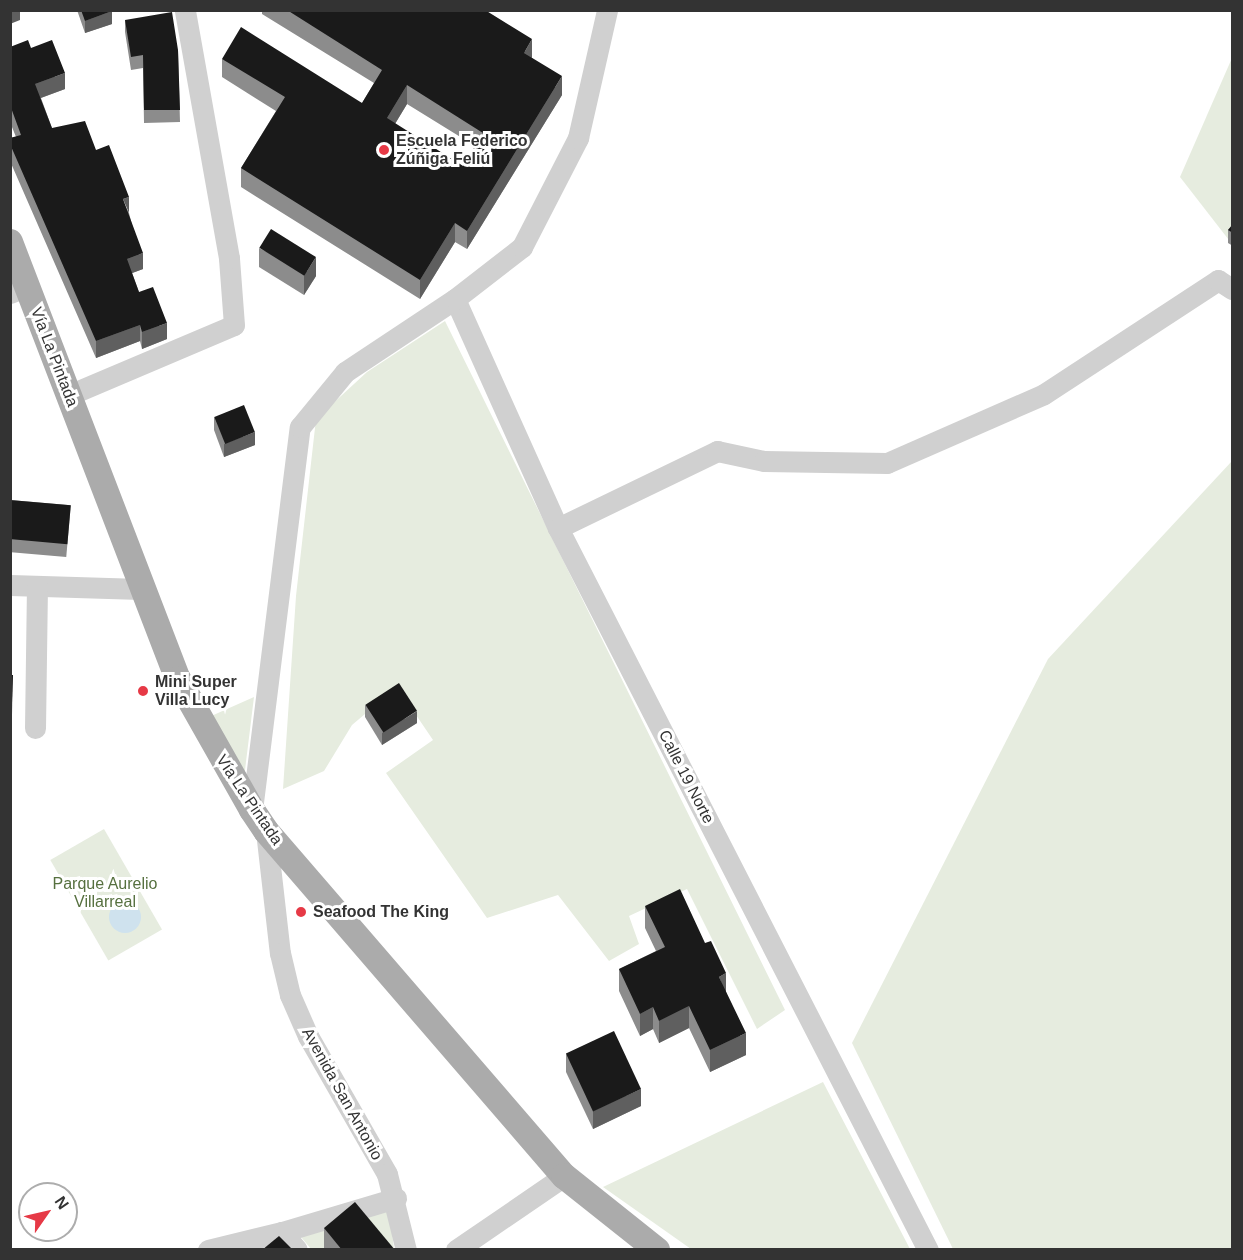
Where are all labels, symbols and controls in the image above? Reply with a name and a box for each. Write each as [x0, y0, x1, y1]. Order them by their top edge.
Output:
place label: Escuela Federico Zúñiga Feliú [396, 131, 528, 169]
marker: Escuela Federico Zúñiga Feliú [377, 143, 391, 157]
street label: Vía La Pintada [26, 305, 82, 409]
place label: Mini Super Villa Lucy [155, 672, 237, 710]
marker: Mini Super Villa Lucy [136, 684, 150, 698]
street label: Calle 19 Norte [654, 727, 718, 827]
street label: Vía La Pintada [212, 751, 286, 849]
park label: Parque Aurelio Villarreal [52, 874, 158, 912]
place label: Seafood The King [313, 902, 449, 922]
marker: Seafood The King [294, 905, 308, 919]
street label: Avenida San Antonio [297, 1024, 387, 1164]
north arrow [18, 1182, 78, 1242]
text: N [51, 1193, 72, 1212]

